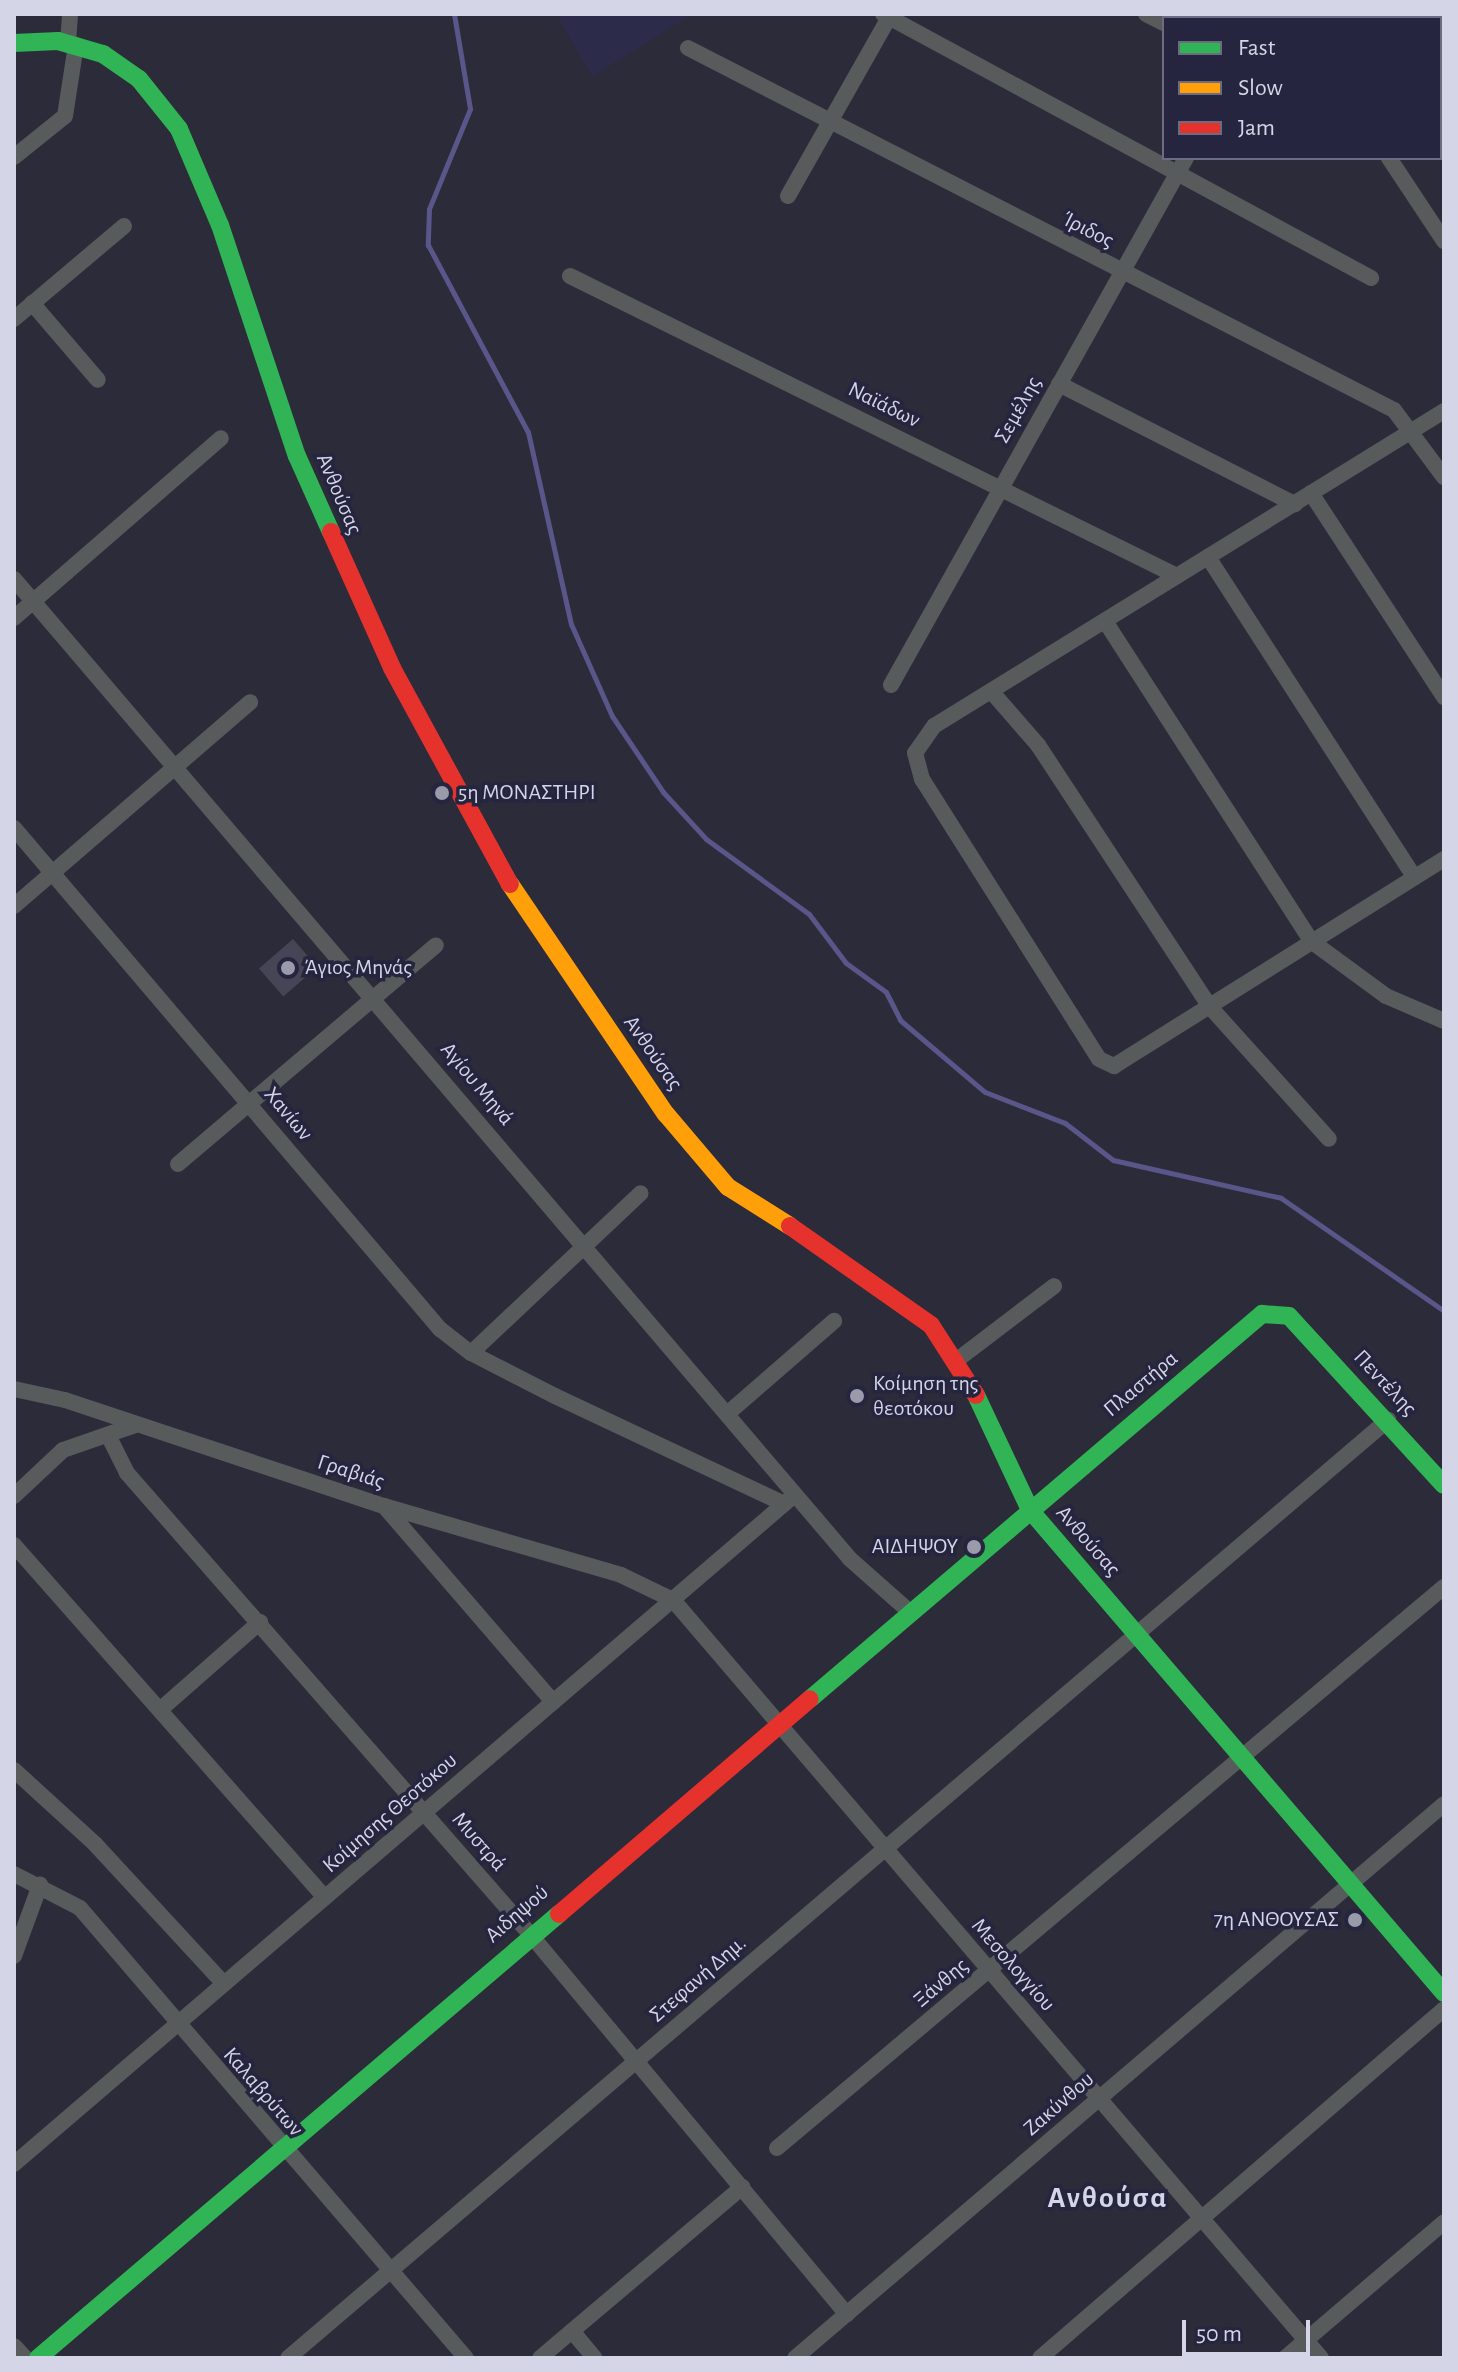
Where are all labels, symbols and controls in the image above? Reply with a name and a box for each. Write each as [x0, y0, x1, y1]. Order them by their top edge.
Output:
legend [1162, 16, 1442, 160]
text: Fast [1238, 36, 1275, 60]
text: Slow [1238, 76, 1283, 100]
text: Jam [1238, 116, 1275, 140]
street label: Ίριδος [1058, 206, 1118, 254]
street label: Σεμέλης [989, 372, 1047, 448]
street label: Ναϊάδων [844, 376, 924, 434]
street label: Ανθούσας [310, 450, 368, 538]
place label: 5η ΜΟΝΑΣΤΗΡΙ [458, 780, 596, 806]
marker: 5η ΜΟΝΑΣΤΗΡΙ [433, 784, 451, 802]
place label: Άγιος Μηνάς [304, 955, 412, 981]
marker: Άγιος Μηνάς [279, 959, 297, 977]
street label: Ανθούσας [618, 1010, 688, 1096]
street label: Αγίου Μηνά [435, 1037, 519, 1131]
street label: Χανίων [258, 1082, 318, 1146]
street label: Πλαστήρα [1099, 1345, 1183, 1423]
street label: Πεντέλης [1348, 1345, 1422, 1421]
place label: Κοίμηση της θεοτόκου [873, 1370, 978, 1422]
marker: Κοίμηση της θεοτόκου [848, 1387, 866, 1405]
street label: Γραβιάς [314, 1449, 388, 1495]
street label: Ανθούσας [1050, 1500, 1126, 1582]
place label: ΑΙΔΗΨΟΥ [872, 1534, 958, 1560]
marker: ΑΙΔΗΨΟΥ [965, 1538, 983, 1556]
street label: Κοίμησης Θεοτόκου [317, 1747, 463, 1879]
street label: Μυστρά [446, 1807, 512, 1877]
street label: Αιδηψού [480, 1879, 554, 1949]
place label: 7η ΑΝΘΟΥΣΑΣ [1214, 1907, 1339, 1933]
marker: 7η ΑΝΘΟΥΣΑΣ [1346, 1911, 1364, 1929]
street label: Μεσολογγίου [966, 1913, 1060, 2017]
street label: Στεφανή Δημ. [644, 1930, 752, 2028]
street label: Ξάνθης [908, 1953, 974, 2013]
street label: Καλαβρύτων [217, 2042, 309, 2142]
street label: Ζακύνθου [1018, 2066, 1100, 2142]
district label: Ανθούσα [1047, 2180, 1169, 2216]
scale bar [1186, 2304, 1314, 2354]
text: 50 m [1196, 2322, 1242, 2346]

